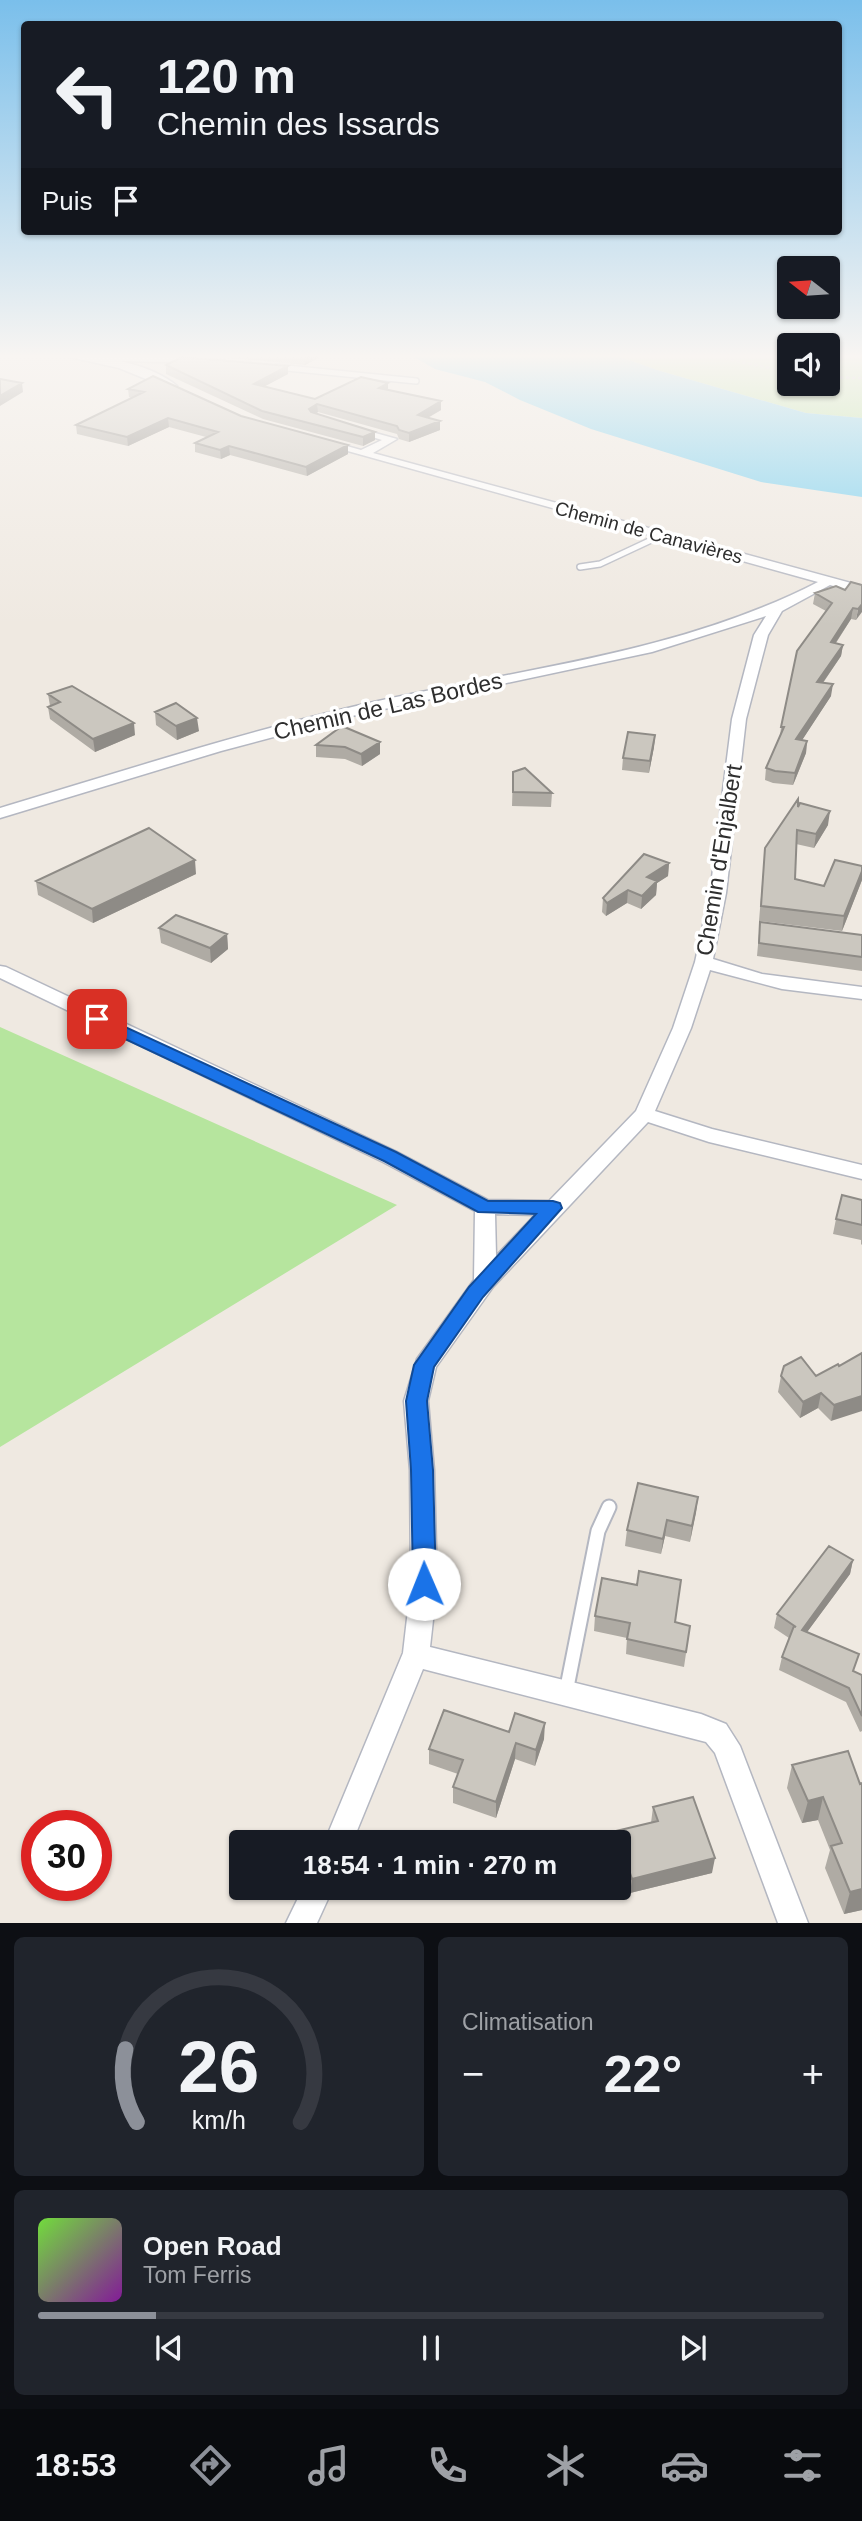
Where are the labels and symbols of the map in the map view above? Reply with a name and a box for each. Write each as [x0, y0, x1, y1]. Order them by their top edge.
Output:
north arrow [777, 256, 840, 318]
street label: Chemin de Canavières [553, 497, 745, 568]
street label: Chemin de Las Bordes [271, 667, 505, 745]
street label: Chemin d'Enjalbert [691, 762, 747, 958]
pin [67, 989, 127, 1049]
position arrow [387, 1547, 461, 1621]
speed limit sign: 30 [21, 1810, 112, 1901]

